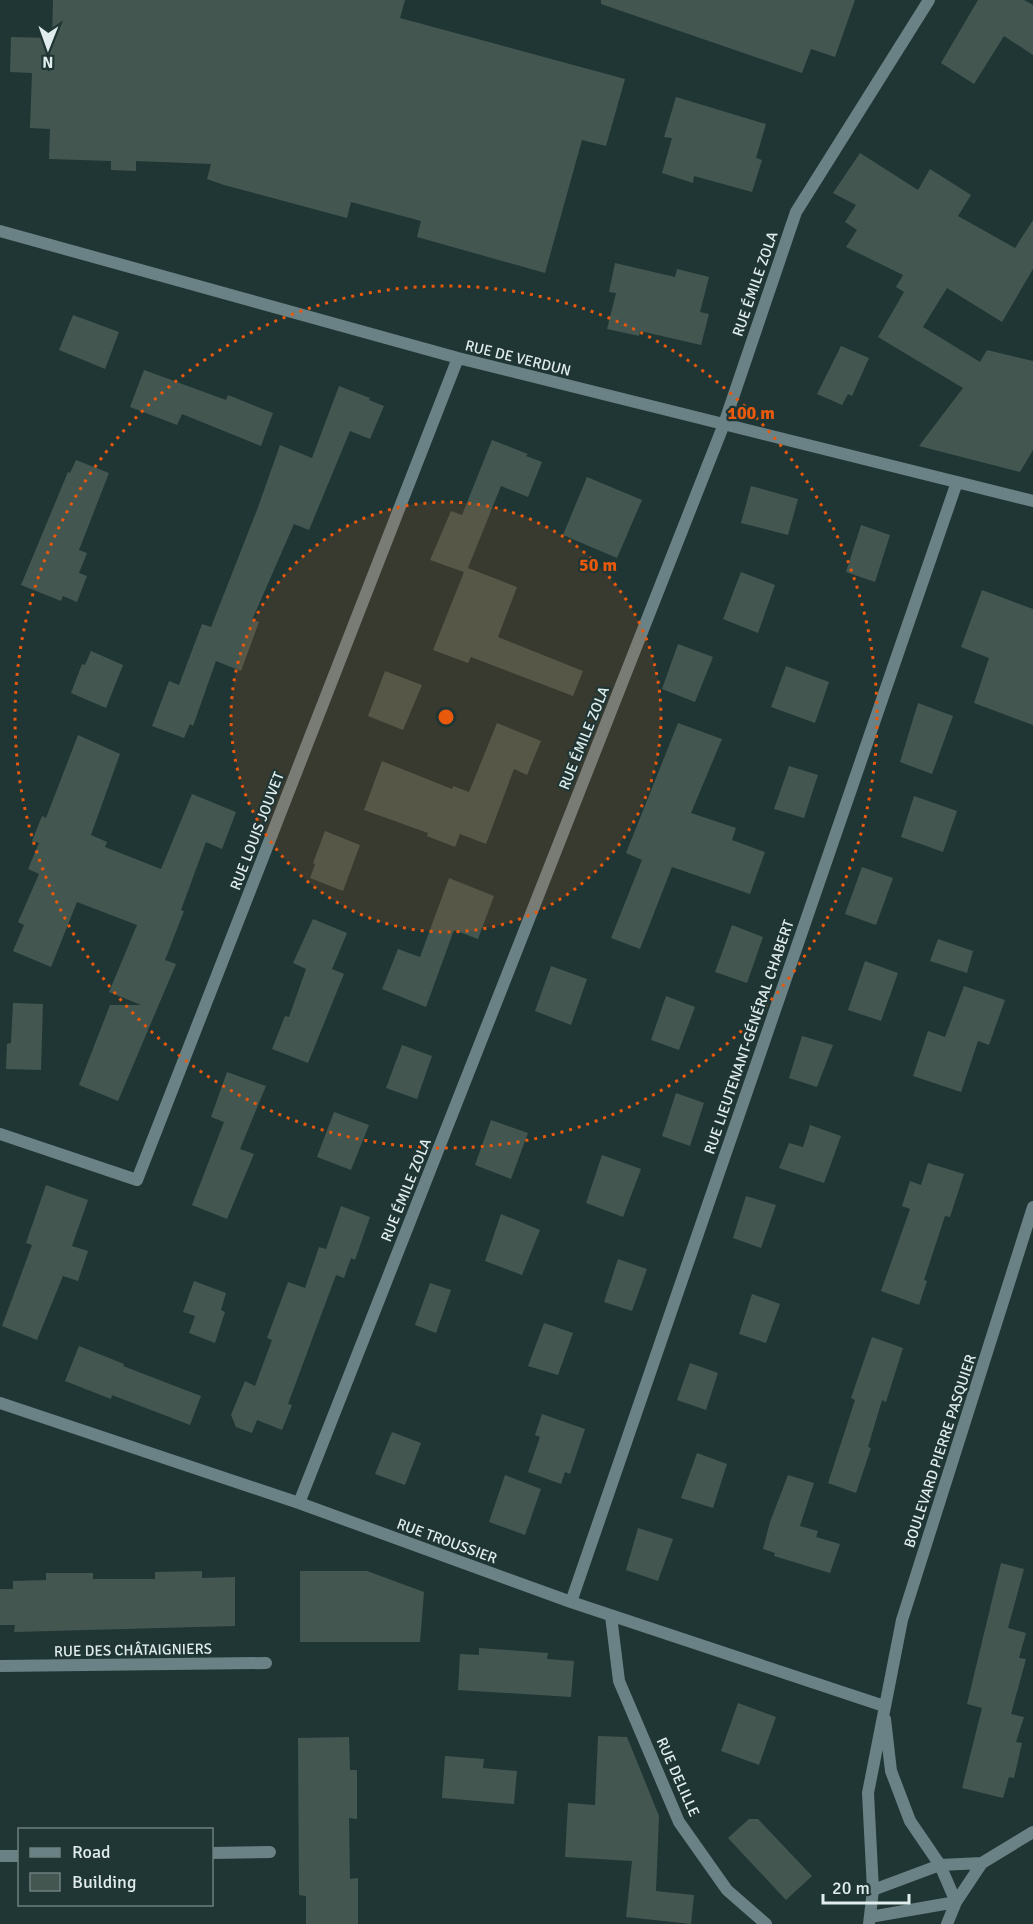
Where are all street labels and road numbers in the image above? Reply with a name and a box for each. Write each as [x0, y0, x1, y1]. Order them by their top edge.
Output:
street label: RUE ÉMILE ZOLA [728, 229, 781, 339]
street label: RUE DE VERDUN [463, 336, 573, 380]
street label: RUE ÉMILE ZOLA [554, 683, 613, 792]
street label: RUE LOUIS JOUVET [226, 769, 288, 893]
street label: RUE LIEUTENANT-GÉNÉRAL CHABERT [699, 917, 798, 1157]
street label: RUE ÉMILE ZOLA [376, 1135, 435, 1244]
street label: BOULEVARD PIERRE PASQUIER [900, 1352, 980, 1550]
street label: RUE TROUSSIER [394, 1515, 500, 1567]
street label: RUE DES CHÂTAIGNIERS [54, 1640, 212, 1660]
street label: RUE DELILLE [653, 1735, 703, 1819]

